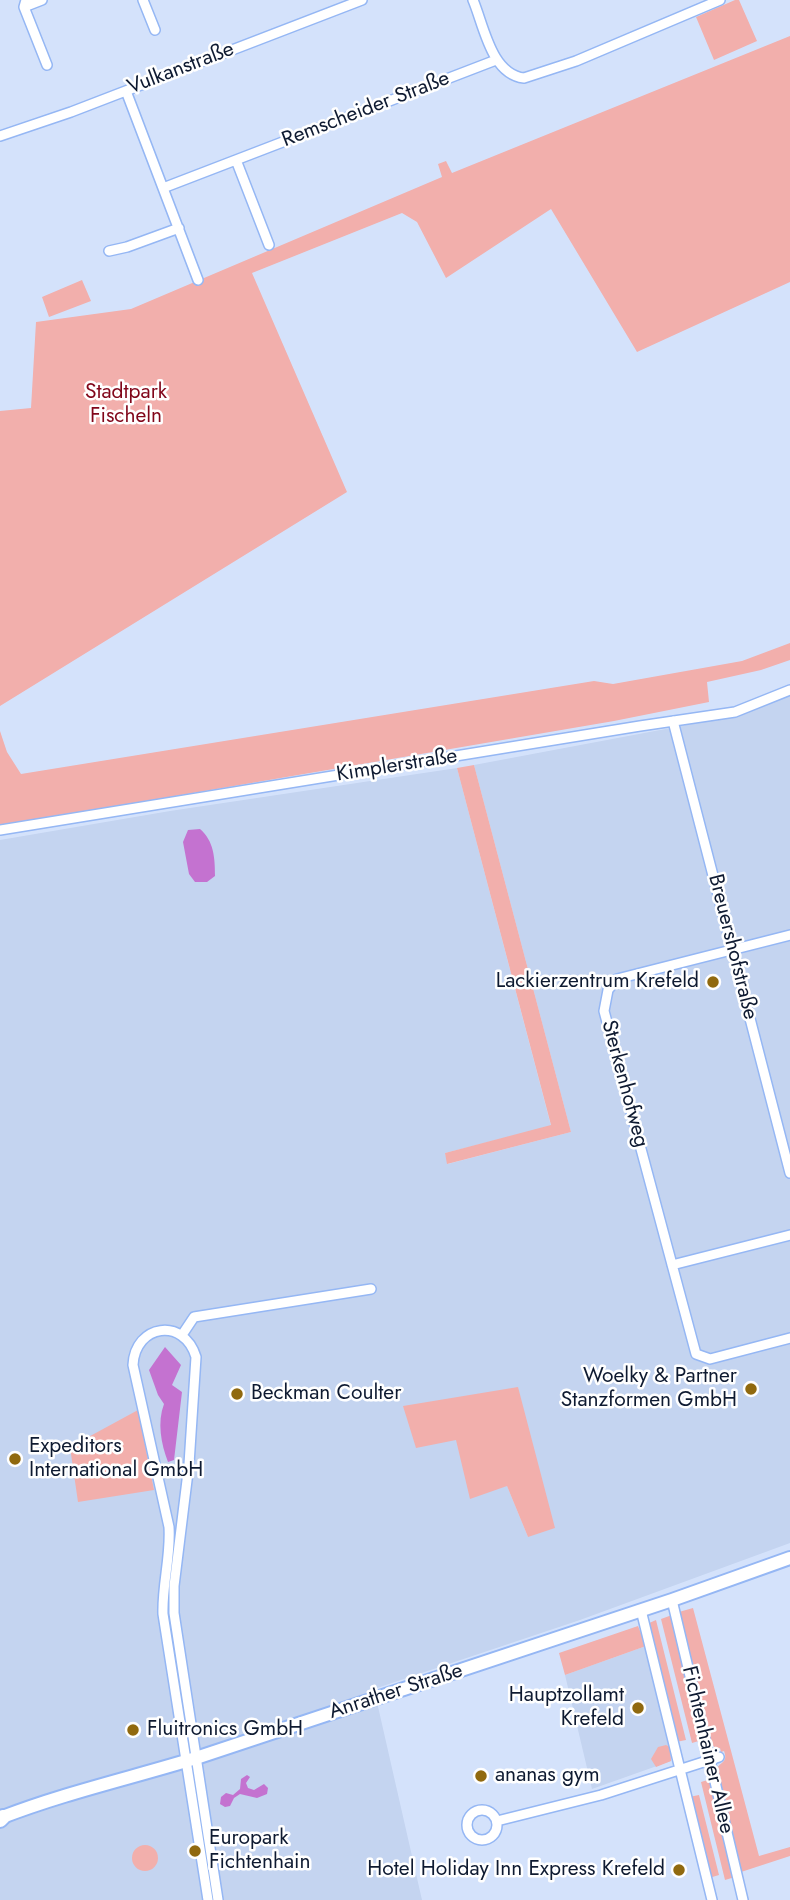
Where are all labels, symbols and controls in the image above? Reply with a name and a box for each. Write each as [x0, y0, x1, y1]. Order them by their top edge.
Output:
street label: Vulkanstraße [124, 37, 238, 101]
street label: Remscheider Straße [279, 66, 453, 154]
park label: Stadtpark Fischeln [85, 380, 167, 430]
street label: Kimplerstraße [335, 744, 459, 788]
street label: Breuershofstraße [702, 872, 762, 1022]
place label: Lackierzentrum Krefeld [496, 969, 699, 995]
marker: Lackierzentrum Krefeld [705, 974, 721, 990]
street label: Sterkenhofweg [595, 1018, 653, 1150]
place label: Woelky & Partner Stanzformen GmbH [561, 1364, 737, 1414]
place label: Beckman Coulter [251, 1381, 401, 1407]
marker: Woelky & Partner Stanzformen GmbH [743, 1381, 759, 1397]
marker: Beckman Coulter [229, 1386, 245, 1402]
place label: Expeditors International GmbH [29, 1434, 203, 1484]
marker: Expeditors International GmbH [7, 1451, 23, 1467]
street label: Anrather Straße [326, 1659, 466, 1725]
street label: Fichtenhainer Allee [675, 1664, 739, 1836]
place label: Hauptzollamt Krefeld [509, 1683, 624, 1733]
marker: Hauptzollamt Krefeld [630, 1700, 646, 1716]
place label: Fluitronics GmbH [147, 1717, 303, 1743]
marker: Fluitronics GmbH [125, 1722, 141, 1738]
place label: ananas gym [495, 1763, 600, 1789]
marker: ananas gym [473, 1768, 489, 1784]
place label: Europark Fichtenhain [209, 1826, 311, 1876]
marker: Europark Fichtenhain [187, 1843, 203, 1859]
place label: Hotel Holiday Inn Express Krefeld [367, 1857, 665, 1883]
marker: Hotel Holiday Inn Express Krefeld [671, 1862, 687, 1878]

